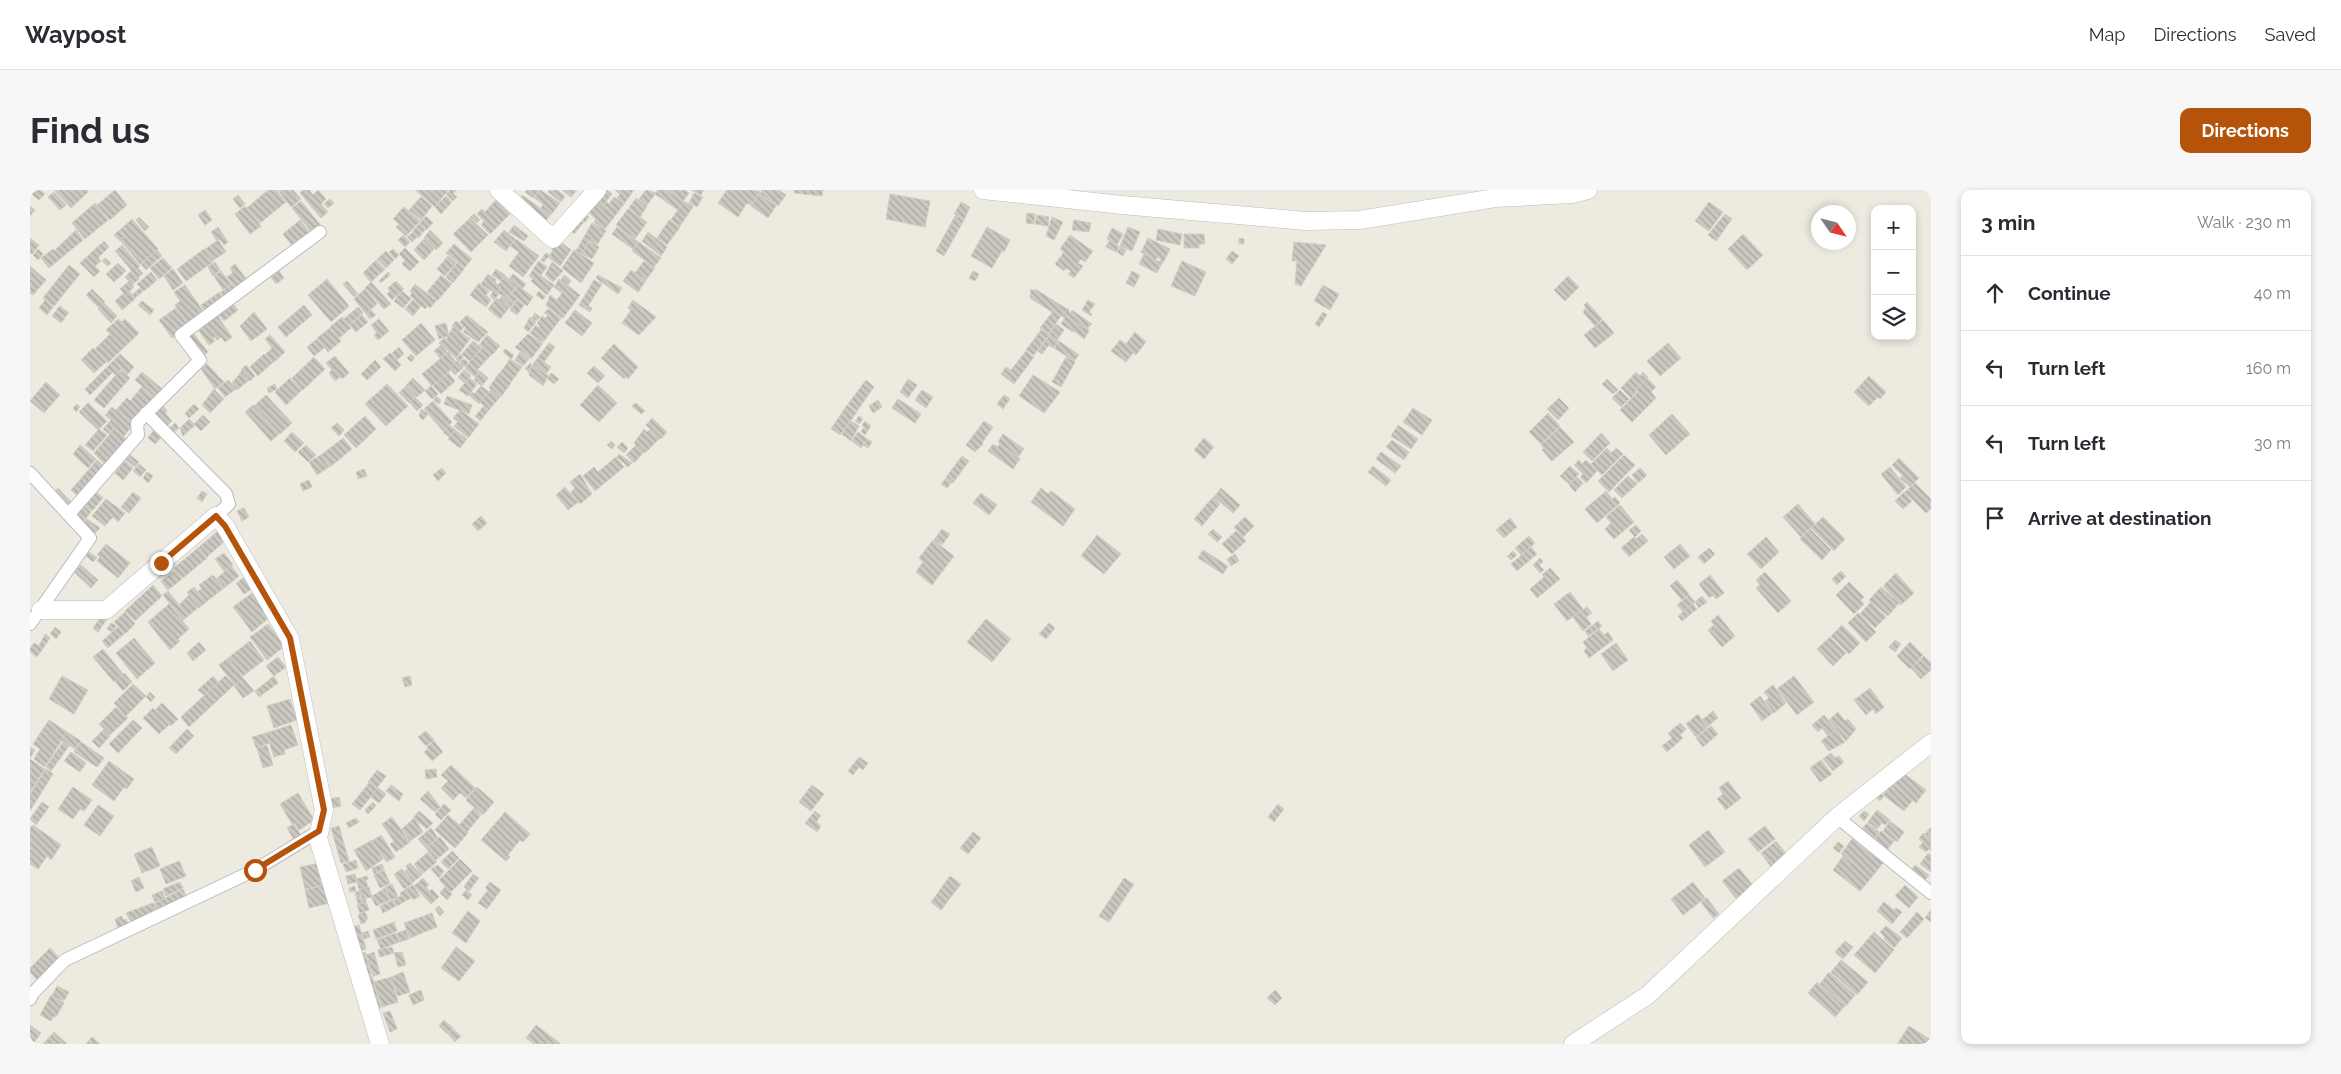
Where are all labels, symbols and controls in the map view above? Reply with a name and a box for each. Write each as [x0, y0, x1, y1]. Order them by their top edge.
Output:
text: Waypost [25, 20, 126, 49]
text: Map [2089, 24, 2125, 45]
text: Directions [2153, 24, 2237, 45]
text: Saved [2265, 24, 2316, 45]
button: Directions [2180, 108, 2311, 153]
text: Find us [30, 110, 150, 151]
north arrow [1811, 205, 1856, 250]
map controls [1871, 205, 1916, 340]
button: + [1871, 205, 1916, 250]
text: 3 min [1981, 210, 2035, 235]
text: Walk · 230 m [2197, 213, 2291, 232]
button: − [1871, 250, 1916, 295]
icon: ahead [1981, 279, 2009, 307]
text: Continue [2028, 282, 2111, 304]
text: 40 m [2254, 284, 2291, 303]
button: layers [1871, 295, 1916, 340]
icon: left [1981, 354, 2009, 382]
text: Turn left [2028, 357, 2105, 379]
text: 160 m [2246, 359, 2291, 378]
icon: left [1981, 429, 2009, 457]
text: Turn left [2028, 432, 2105, 454]
text: 30 m [2254, 434, 2291, 453]
icon: arrive [1981, 504, 2009, 532]
text: Arrive at destination [2028, 507, 2212, 529]
route end [150, 552, 173, 575]
route start [244, 859, 267, 882]

